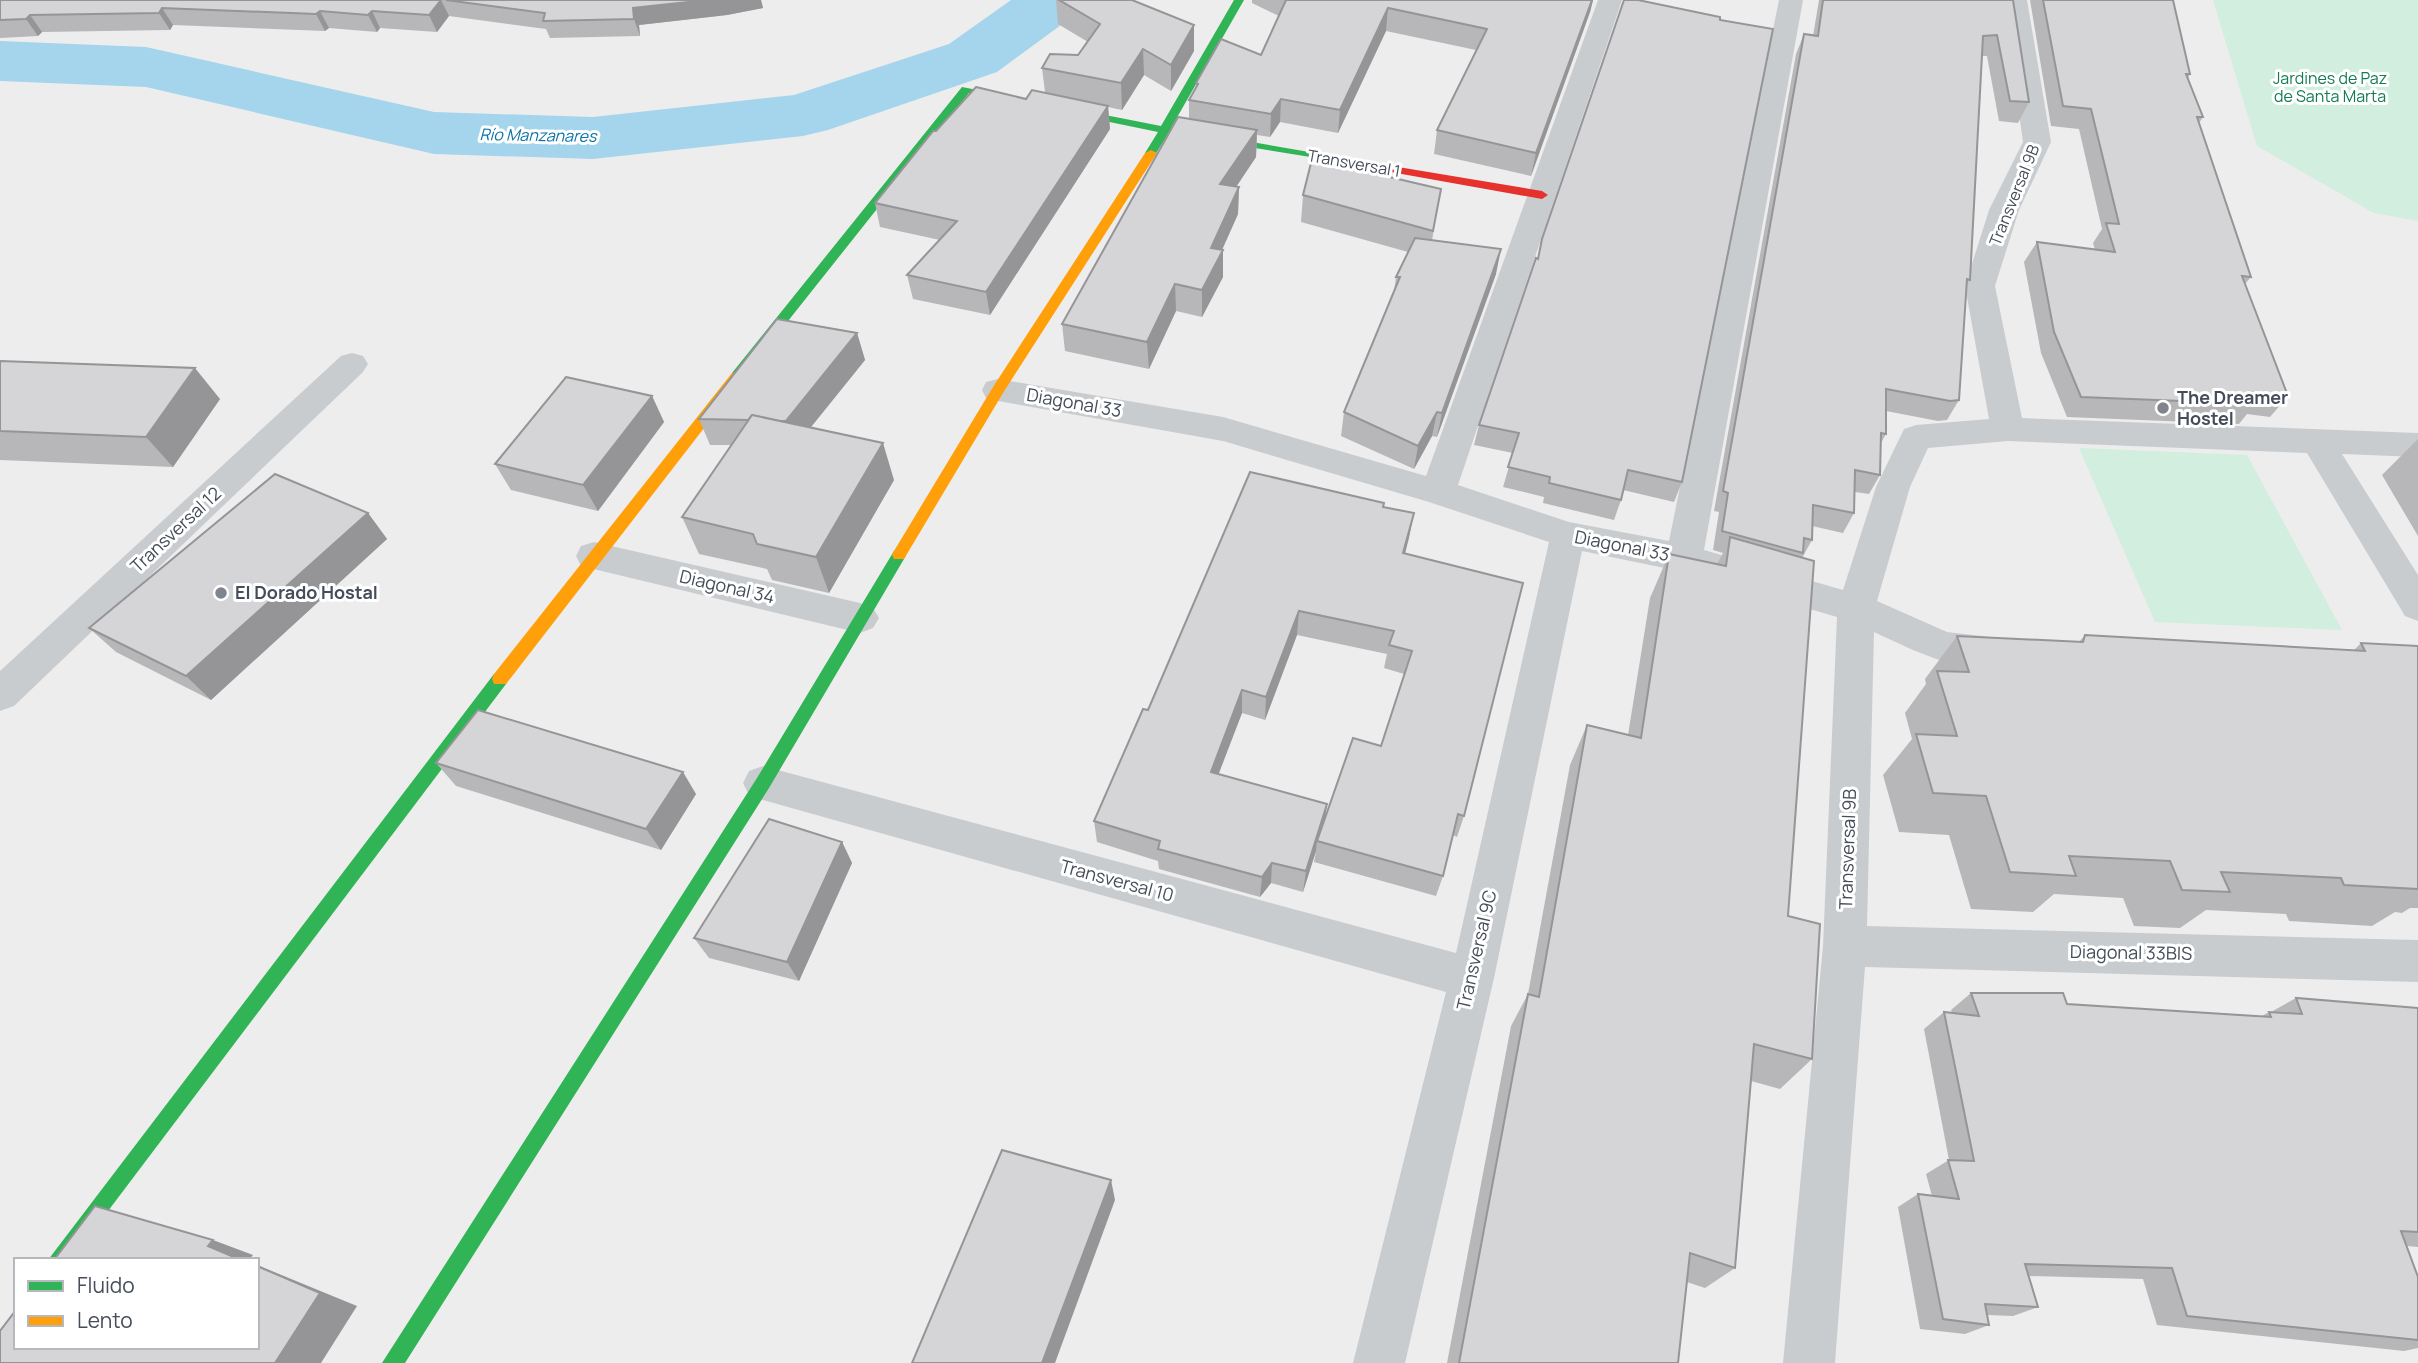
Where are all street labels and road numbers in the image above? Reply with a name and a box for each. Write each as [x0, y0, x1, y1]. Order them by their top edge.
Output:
street label: Transversal 9B [1984, 141, 2044, 249]
street label: Transversal 1 [1306, 144, 1402, 182]
street label: Diagonal 33 [1025, 382, 1124, 422]
street label: Transversal 12 [125, 481, 226, 578]
street label: Diagonal 33 [1573, 524, 1672, 566]
street label: Diagonal 34 [677, 563, 777, 609]
street label: Transversal 9B [1833, 788, 1861, 910]
street label: Transversal 10 [1058, 853, 1177, 907]
street label: Transversal 9C [1451, 887, 1502, 1012]
street label: Diagonal 33BIS [2070, 939, 2192, 965]

